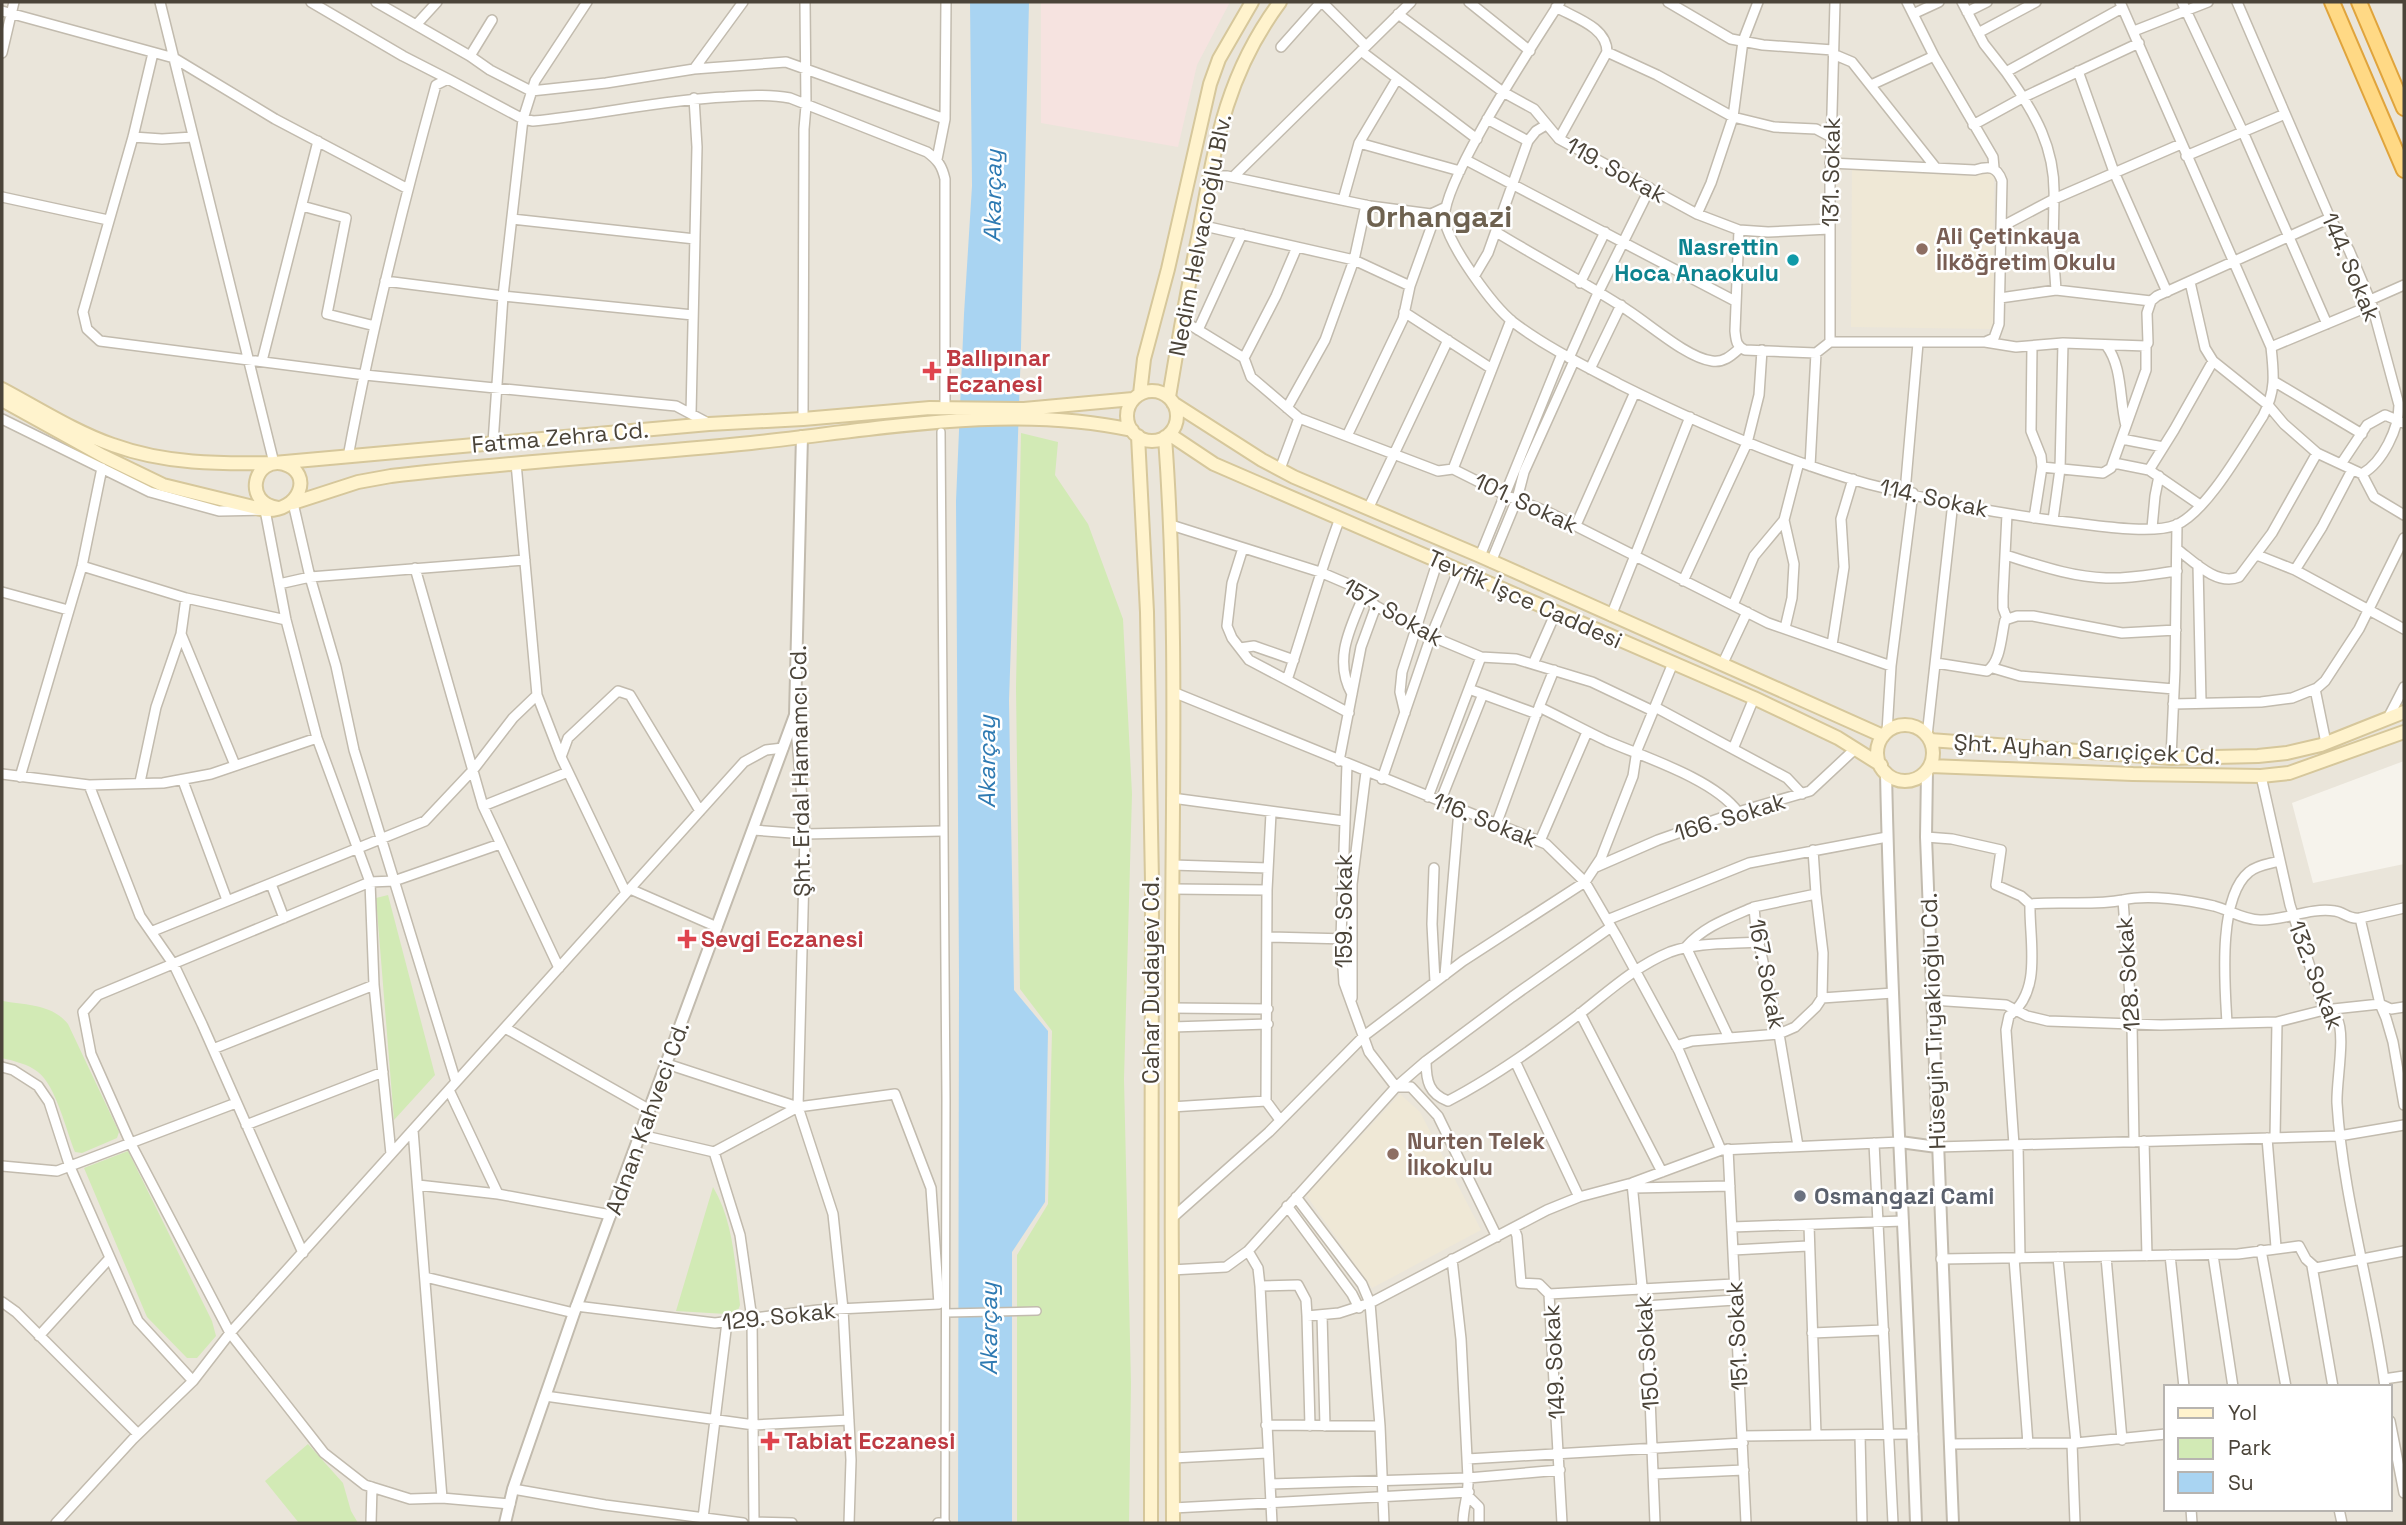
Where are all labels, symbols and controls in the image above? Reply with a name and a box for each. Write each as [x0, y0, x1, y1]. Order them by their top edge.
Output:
street label: Nedim Helvacıoğlu Blv. [1162, 111, 1238, 359]
street label: 131. Sokak [1815, 117, 1847, 227]
street label: 119. Sokak [1561, 130, 1671, 210]
water label: Akarçay [976, 148, 1009, 243]
district label: Orhangazi [1366, 197, 1512, 236]
street label: 144. Sokak [2315, 208, 2387, 326]
place label: Ali Çetinkaya İlköğretim Okulu [1936, 221, 2116, 277]
place label: Nasrettin Hoca Anaokulu [1614, 232, 1779, 288]
marker: Ali Çetinkaya İlköğretim Okulu [1914, 241, 1930, 257]
marker: Nasrettin Hoca Anaokulu [1785, 252, 1801, 268]
place label: Ballıpınar Eczanesi [946, 343, 1050, 399]
marker: Ballıpınar Eczanesi [924, 363, 940, 379]
street label: Fatma Zehra Cd. [470, 414, 650, 460]
street label: 101. Sokak [1469, 466, 1583, 540]
street label: 114. Sokak [1877, 472, 1991, 524]
street label: Tevfik İşce Caddesi [1423, 543, 1627, 655]
street label: 157. Sokak [1337, 571, 1449, 653]
street label: Şht. Erdal Hamamcı Cd. [783, 645, 817, 897]
water label: Akarçay [971, 714, 1002, 808]
street label: Şht. Ayhan Sarıçiçek Cd. [1953, 727, 2221, 771]
street label: 116. Sokak [1428, 785, 1542, 855]
street label: 166. Sokak [1671, 786, 1789, 848]
street label: 159. Sokak [1329, 854, 1359, 968]
street label: Cahar Dudayev Cd. [1136, 876, 1166, 1084]
street label: Hüseyin Tiryakioğlu Cd. [1914, 892, 1952, 1150]
street label: 167. Sokak [1742, 916, 1792, 1032]
street label: 128. Sokak [2109, 916, 2147, 1032]
street label: 132. Sokak [2282, 916, 2350, 1034]
place label: Sevgi Eczanesi [701, 924, 864, 954]
marker: Sevgi Eczanesi [679, 931, 695, 947]
street label: Adnan Kahveci Cd. [598, 1017, 696, 1219]
place label: Nurten Telek İlkokulu [1407, 1126, 1545, 1182]
marker: Nurten Telek İlkokulu [1385, 1146, 1401, 1162]
place label: Osmangazi Cami [1814, 1181, 1994, 1211]
marker: Osmangazi Cami [1792, 1188, 1808, 1204]
street label: 151. Sokak [1719, 1280, 1755, 1392]
water label: Akarçay [973, 1281, 1004, 1375]
street label: 129. Sokak [721, 1295, 837, 1337]
street label: 150. Sokak [1628, 1295, 1666, 1411]
street label: 149. Sokak [1536, 1304, 1572, 1420]
legend [2164, 1385, 2392, 1511]
text: Yol [2228, 1399, 2257, 1426]
place label: Tabiat Eczanesi [784, 1426, 955, 1456]
marker: Tabiat Eczanesi [762, 1433, 778, 1449]
text: Park [2228, 1434, 2272, 1461]
text: Su [2228, 1469, 2254, 1496]

